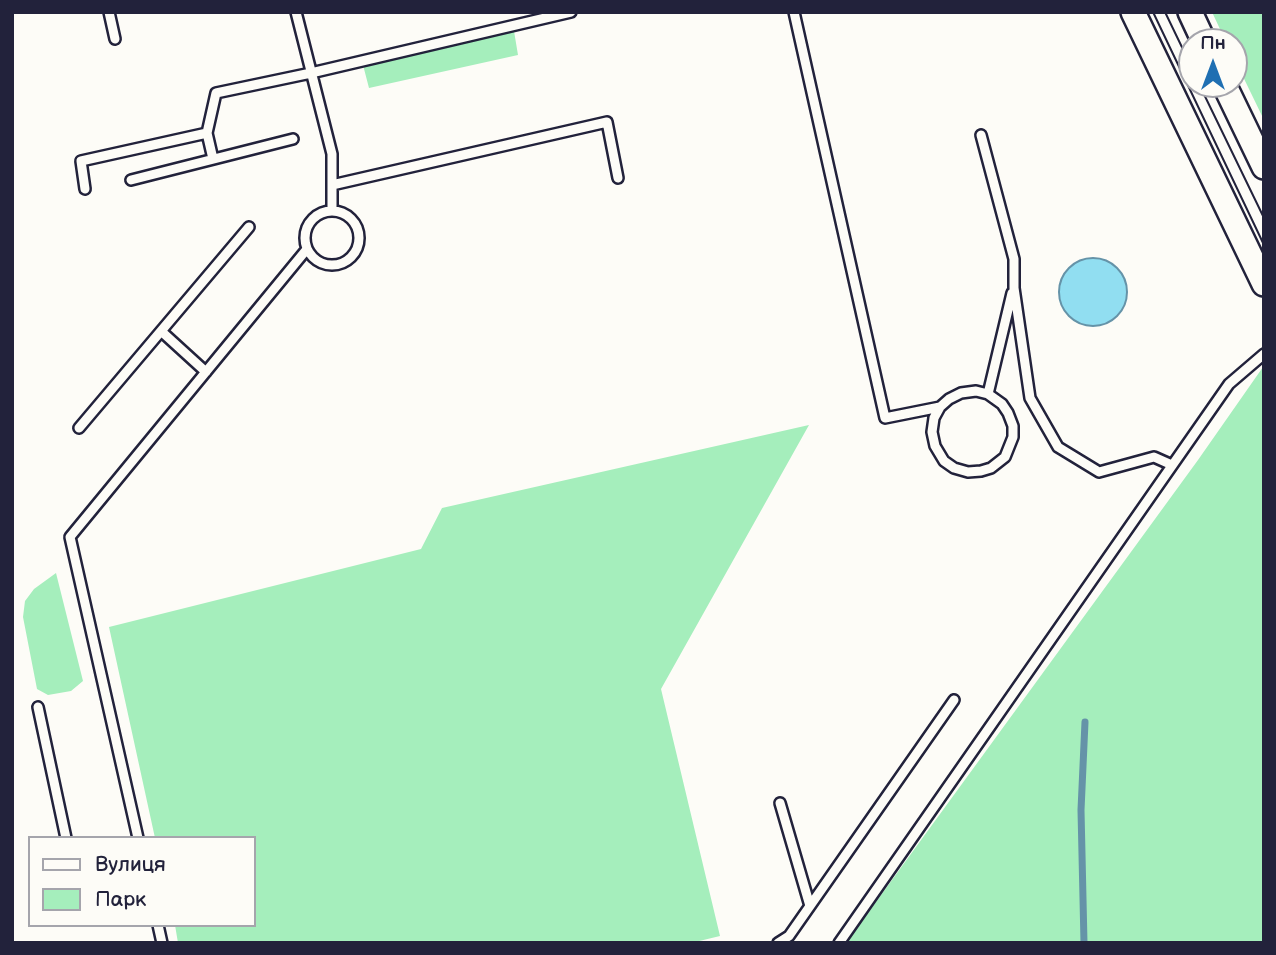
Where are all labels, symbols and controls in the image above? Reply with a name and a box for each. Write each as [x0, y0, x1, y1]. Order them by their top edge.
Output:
north arrow [1178, 28, 1248, 98]
text: Пн [1200, 32, 1226, 55]
legend [28, 836, 256, 927]
text: Вулиця [95, 852, 166, 877]
text: Парк [95, 887, 146, 912]

